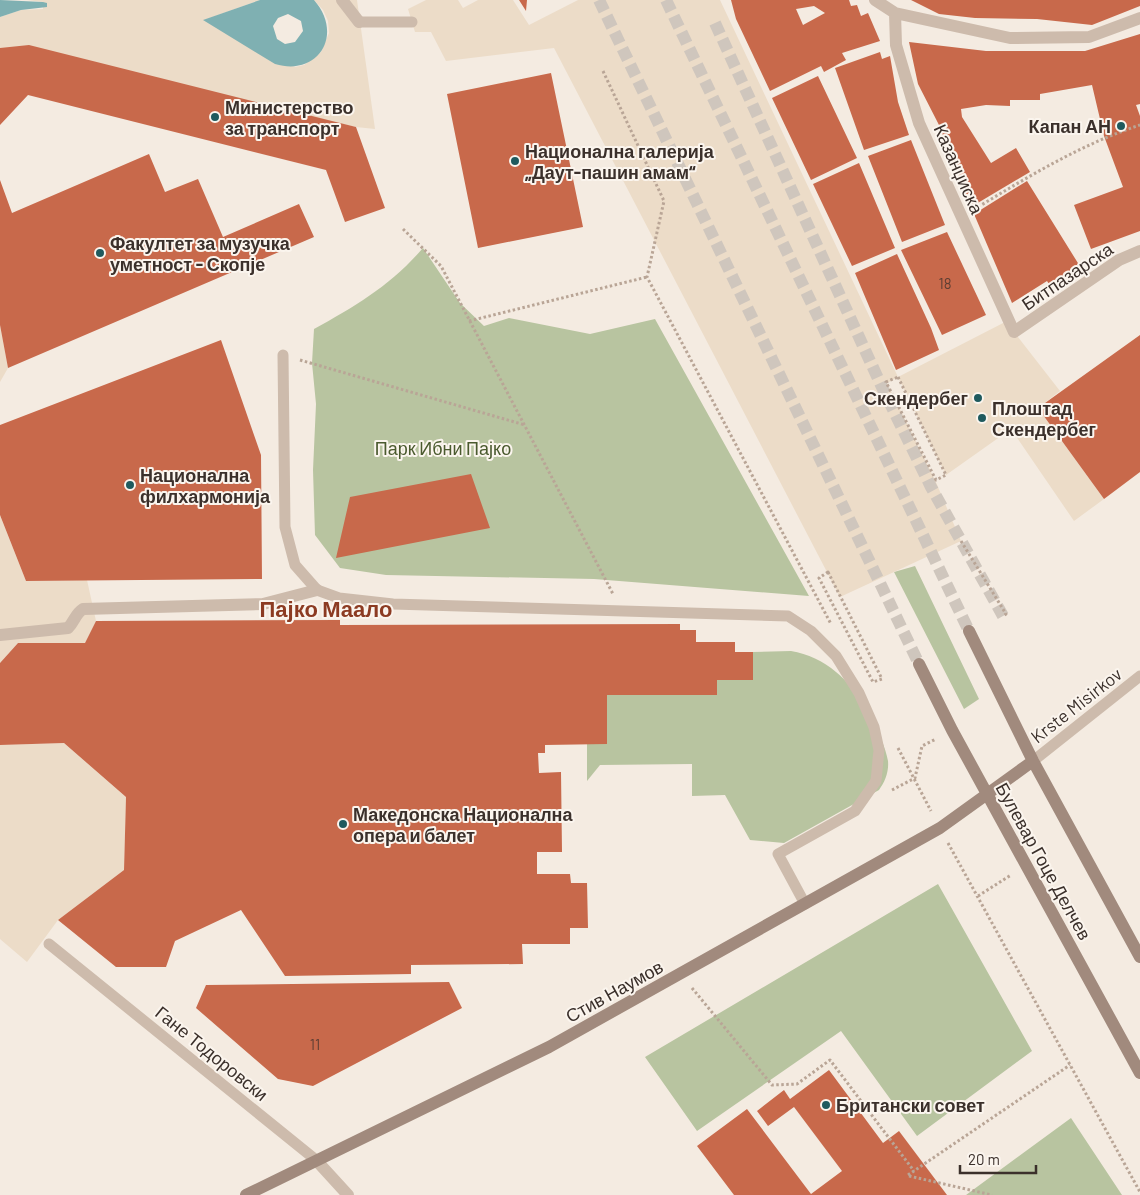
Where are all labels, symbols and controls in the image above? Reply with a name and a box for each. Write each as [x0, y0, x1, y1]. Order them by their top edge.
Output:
place label: Министерство за транспорт [225, 96, 353, 139]
marker: Министерство за транспорт [209, 111, 221, 123]
place label: Капан АН [1028, 115, 1111, 137]
marker: Капан АН [1115, 120, 1127, 132]
street label: Казанџиска [929, 121, 989, 218]
place label: Национална галерија „Даут-пашин амам“ [525, 140, 715, 183]
marker: Национална галерија „Даут-пашин амам“ [509, 155, 521, 167]
place label: Факултет за музучка уметност - Скопје [110, 232, 291, 275]
street label: Битпазарска [1017, 237, 1118, 315]
marker: Факултет за музучка уметност - Скопје [94, 247, 106, 259]
house number: 18 [938, 274, 952, 292]
place label: Скендербег [864, 387, 968, 409]
marker: Скендербег [972, 392, 984, 404]
place label: Плоштад Скендербег [992, 397, 1096, 440]
marker: Плоштад Скендербег [976, 412, 988, 424]
park label: Парк Ибни Пајко [375, 437, 511, 459]
place label: Национална филхармонија [140, 464, 271, 507]
marker: Национална филхармонија [124, 479, 136, 491]
district label: Пајко Маало [260, 595, 392, 622]
street label: Krste Misirkov [1026, 662, 1126, 747]
street label: Булевар Гоце Делчев [992, 779, 1096, 943]
place label: Македонска Национална опера и балет [353, 803, 573, 846]
marker: Македонска Национална опера и балет [337, 818, 349, 830]
street label: Стив Наумов [561, 955, 667, 1027]
street label: Гане Тодоровски [151, 1001, 273, 1105]
house number: 11 [310, 1035, 320, 1053]
place label: Британски совет [836, 1094, 985, 1116]
marker: Британски совет [820, 1099, 832, 1111]
scale bar [960, 1142, 1036, 1174]
text: 20 m [968, 1150, 1000, 1168]

